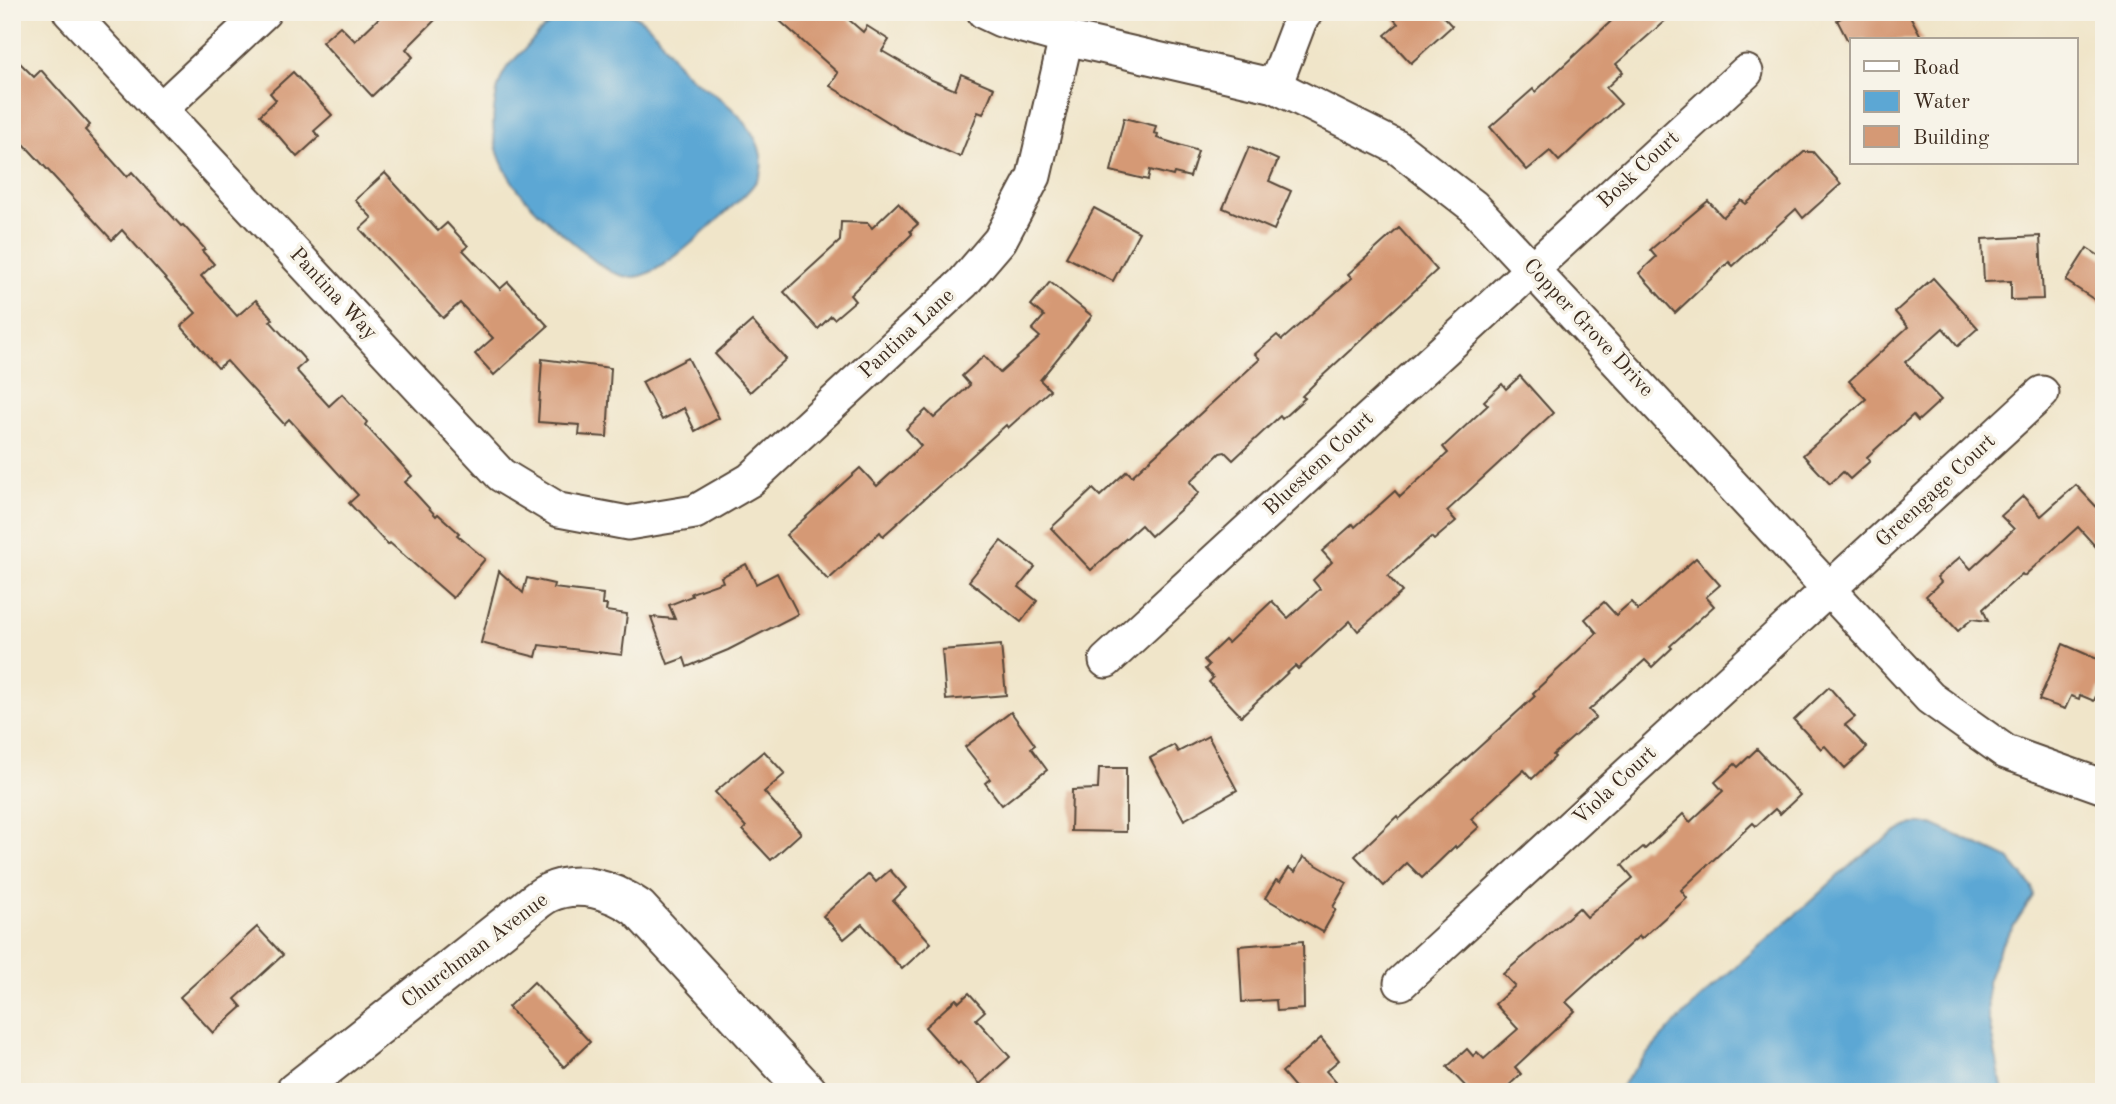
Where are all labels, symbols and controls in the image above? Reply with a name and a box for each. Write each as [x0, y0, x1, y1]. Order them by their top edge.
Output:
legend [1850, 38, 2078, 164]
text: Road [1913, 58, 1960, 79]
text: Water [1913, 92, 1970, 113]
street label: Bosk Court [1594, 127, 1684, 213]
text: Building [1913, 128, 1990, 149]
street label: Pantina Way [285, 244, 381, 344]
street label: Copper Grove Drive [1519, 255, 1657, 401]
street label: Pantina Lane [856, 285, 958, 383]
street label: Bluestem Court [1260, 408, 1378, 520]
street label: Greengage Court [1872, 431, 2000, 551]
street label: Viola Court [1569, 743, 1661, 829]
street label: Churchman Avenue [398, 889, 552, 1013]

